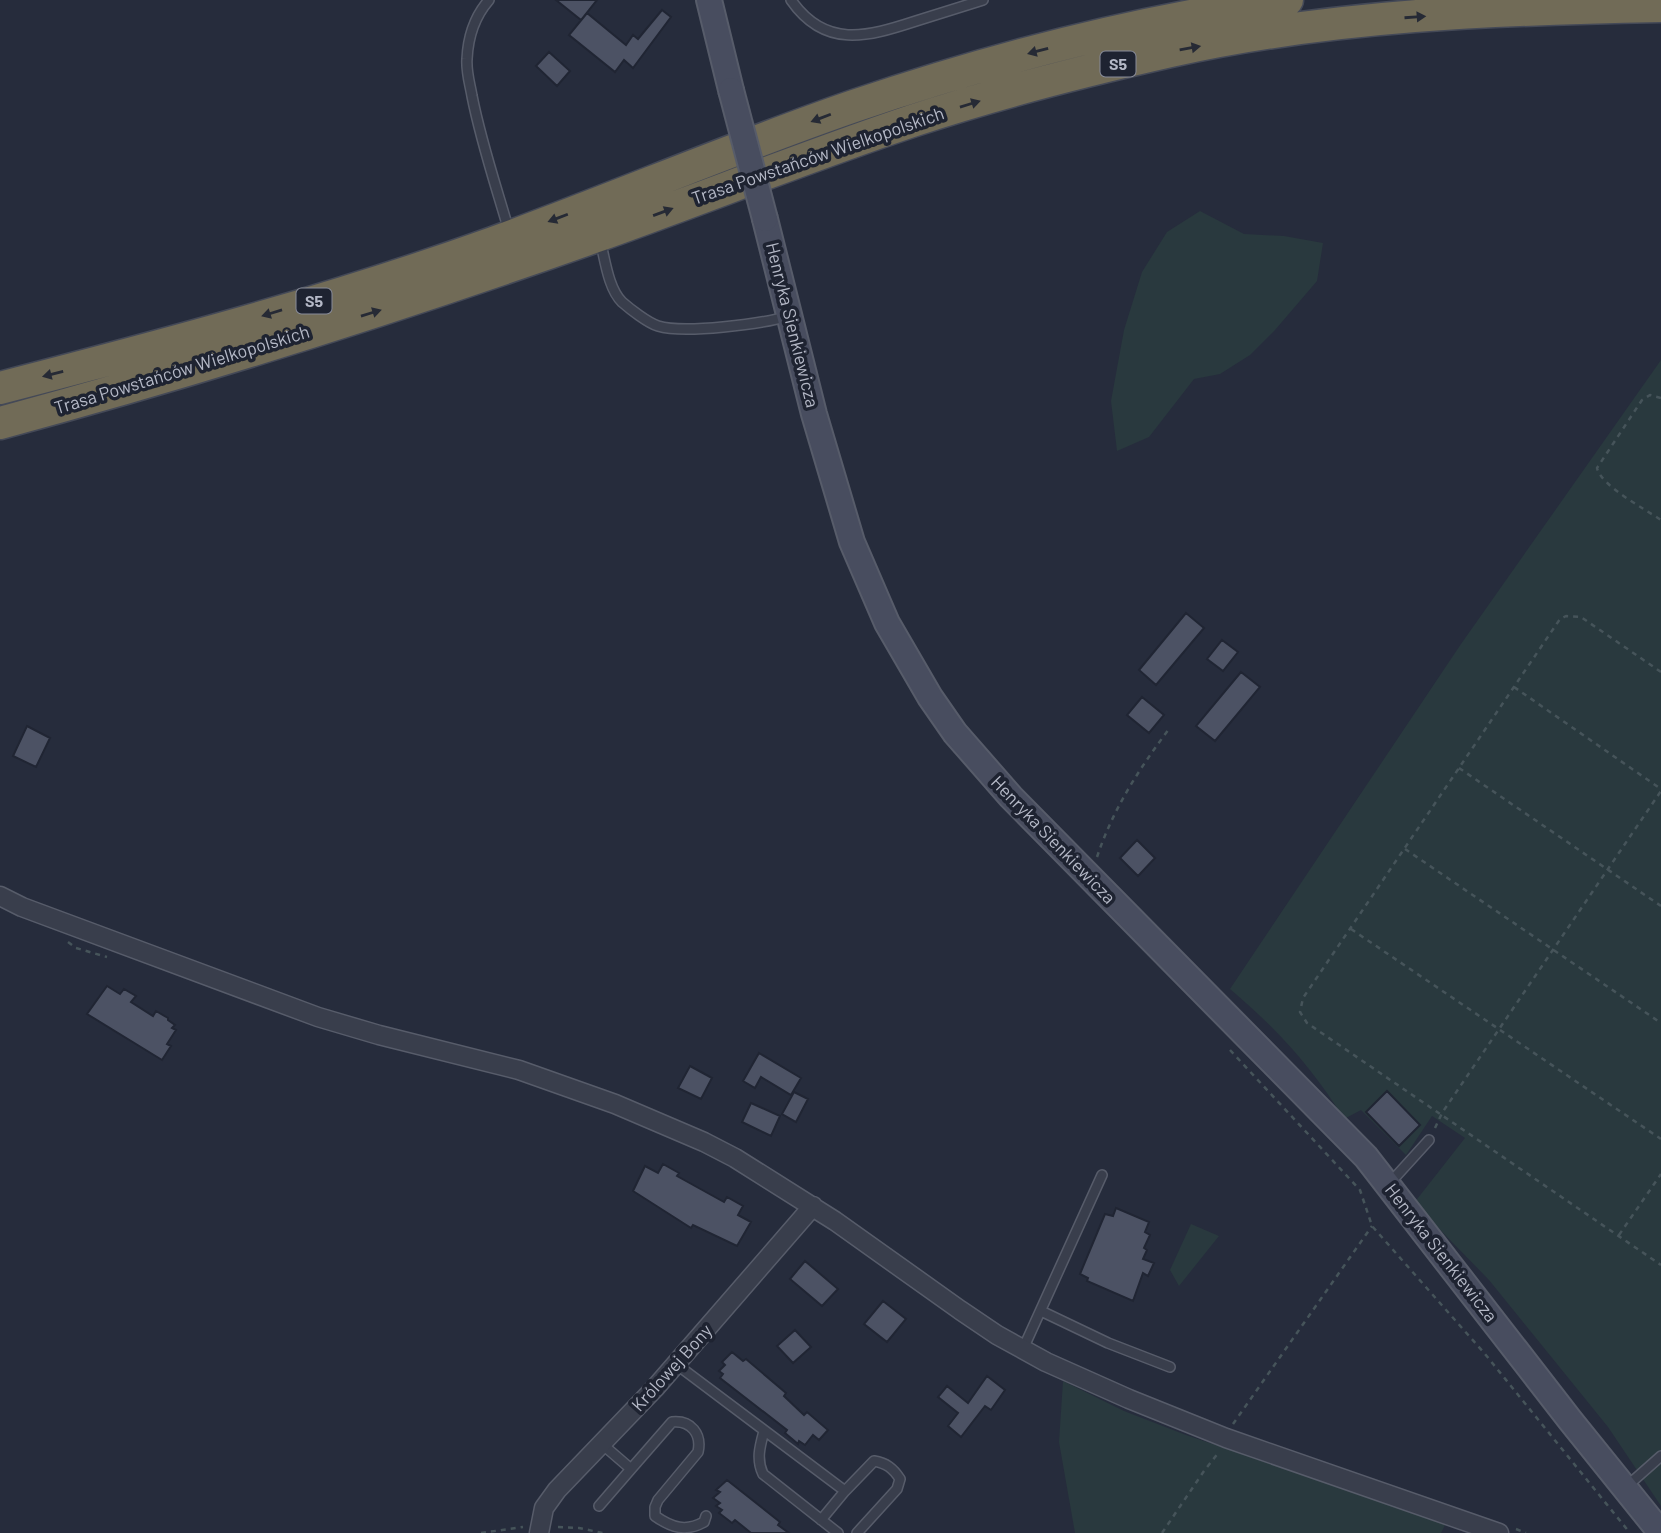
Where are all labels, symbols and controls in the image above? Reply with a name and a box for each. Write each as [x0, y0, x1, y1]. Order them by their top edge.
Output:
one-way arrow [1405, 11, 1427, 22]
one-way arrow [1179, 42, 1201, 53]
one-way arrow [1028, 46, 1049, 56]
road number: S5 [1100, 52, 1136, 76]
one-way arrow [959, 98, 980, 108]
street label: Trasa Powstańców Wielkopolskich [689, 101, 947, 209]
one-way arrow [811, 113, 832, 124]
one-way arrow [652, 206, 673, 217]
one-way arrow [547, 213, 568, 224]
street label: Henryka Sienkiewicza [762, 240, 824, 410]
road number: S5 [296, 288, 332, 314]
one-way arrow [360, 307, 381, 317]
one-way arrow [261, 309, 282, 319]
street label: Trasa Powstańców Wielkopolskich [52, 320, 312, 418]
one-way arrow [42, 369, 64, 380]
street label: Henryka Sienkiewicza [987, 771, 1121, 908]
street label: Henryka Sienkiewicza [1381, 1179, 1503, 1326]
street label: Królowej Bony [626, 1319, 716, 1416]

